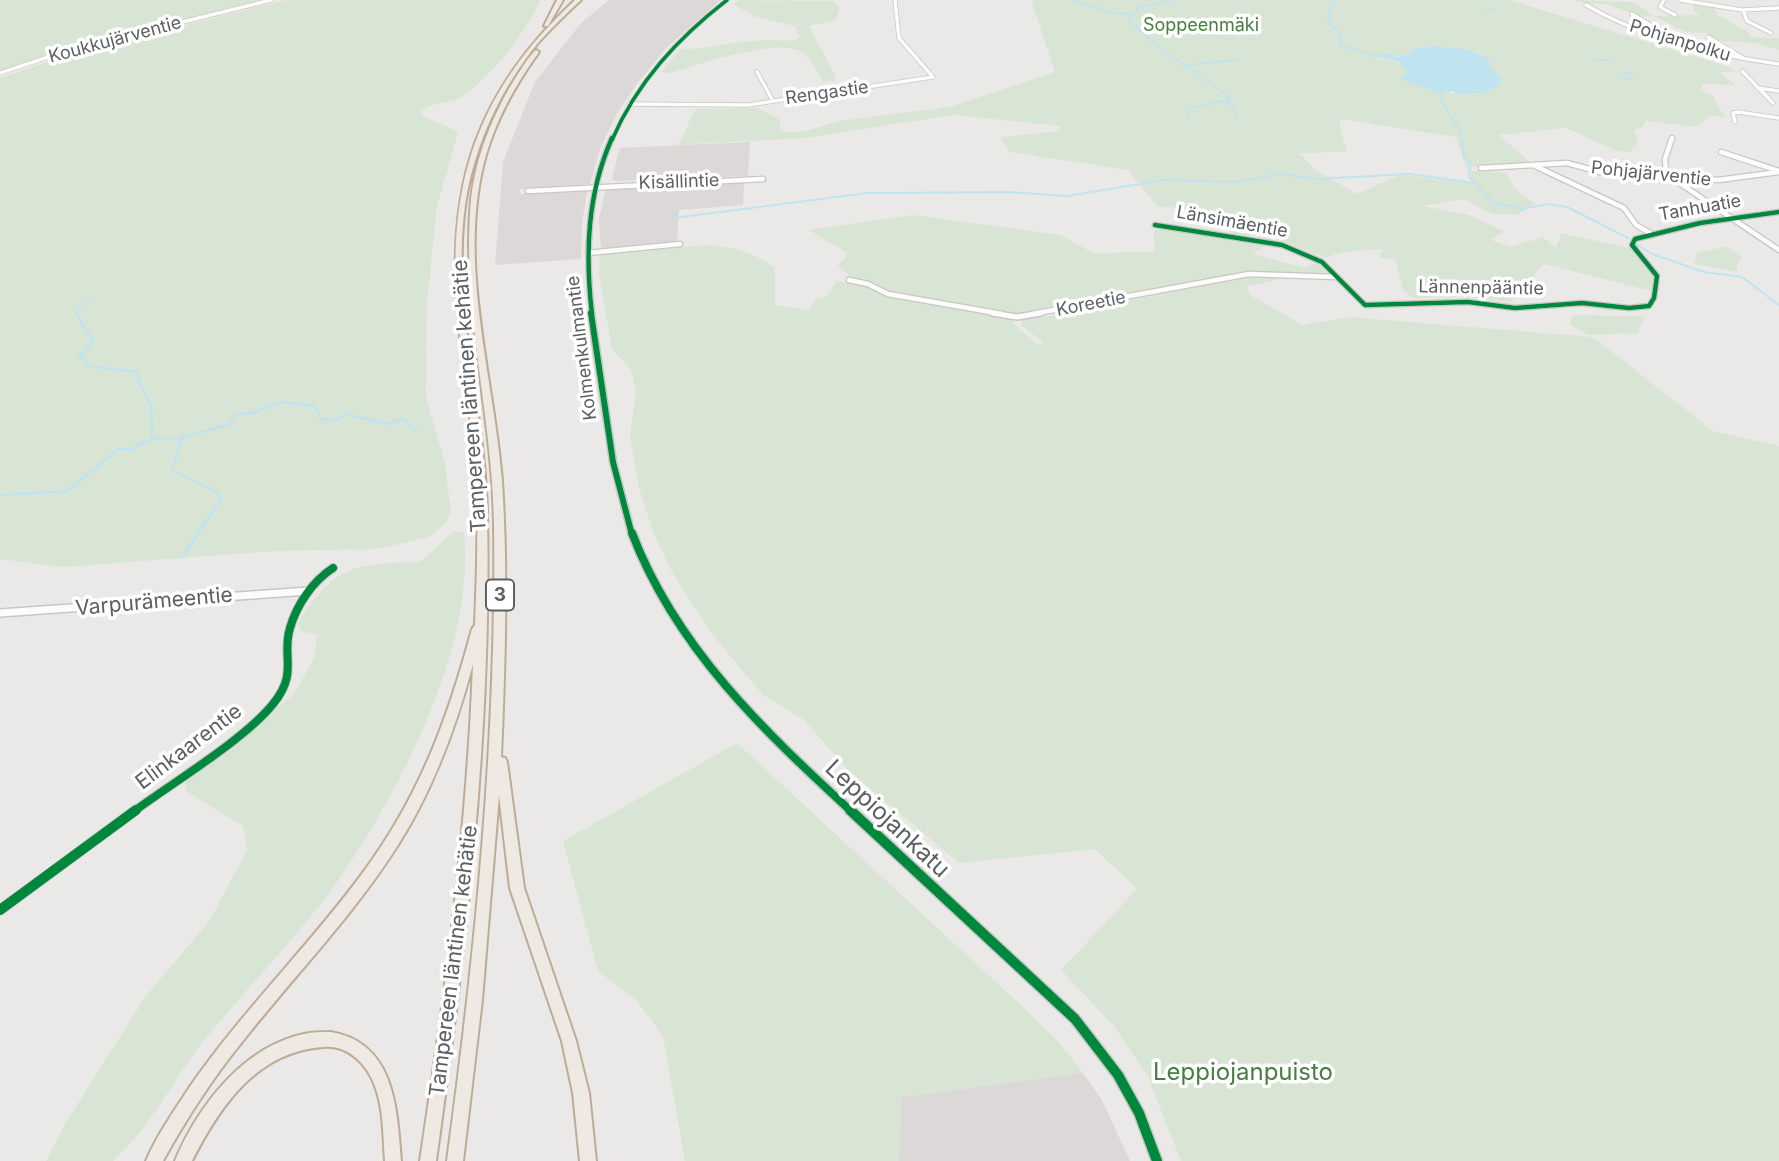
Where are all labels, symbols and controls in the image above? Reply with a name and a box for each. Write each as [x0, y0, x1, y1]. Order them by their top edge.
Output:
street label: Koukkujärventie [46, 12, 184, 68]
park label: Soppeenmäki [1143, 15, 1259, 37]
street label: Pohjanpolku [1627, 15, 1733, 67]
street label: Rengastie [784, 76, 870, 110]
street label: Pohjajärventie [1590, 157, 1712, 191]
street label: Kisällintie [638, 170, 720, 194]
street label: Tanhuatie [1657, 190, 1743, 226]
street label: Länsimäentie [1175, 202, 1289, 242]
street label: Tampereen läntinen kehätie [448, 259, 492, 533]
street label: Kolmenkulmantie [562, 274, 602, 422]
street label: Lännenpääntie [1418, 276, 1544, 300]
street label: Koreetie [1054, 287, 1128, 321]
road number: 3 [486, 580, 514, 610]
street label: Varpurämeentie [74, 583, 234, 621]
street label: Elinkaarentie [131, 699, 247, 795]
street label: Leppiojankatu [819, 754, 955, 884]
street label: Tampereen läntinen kehätie [425, 824, 483, 1098]
park label: Leppiojanpuisto [1153, 1059, 1333, 1087]

